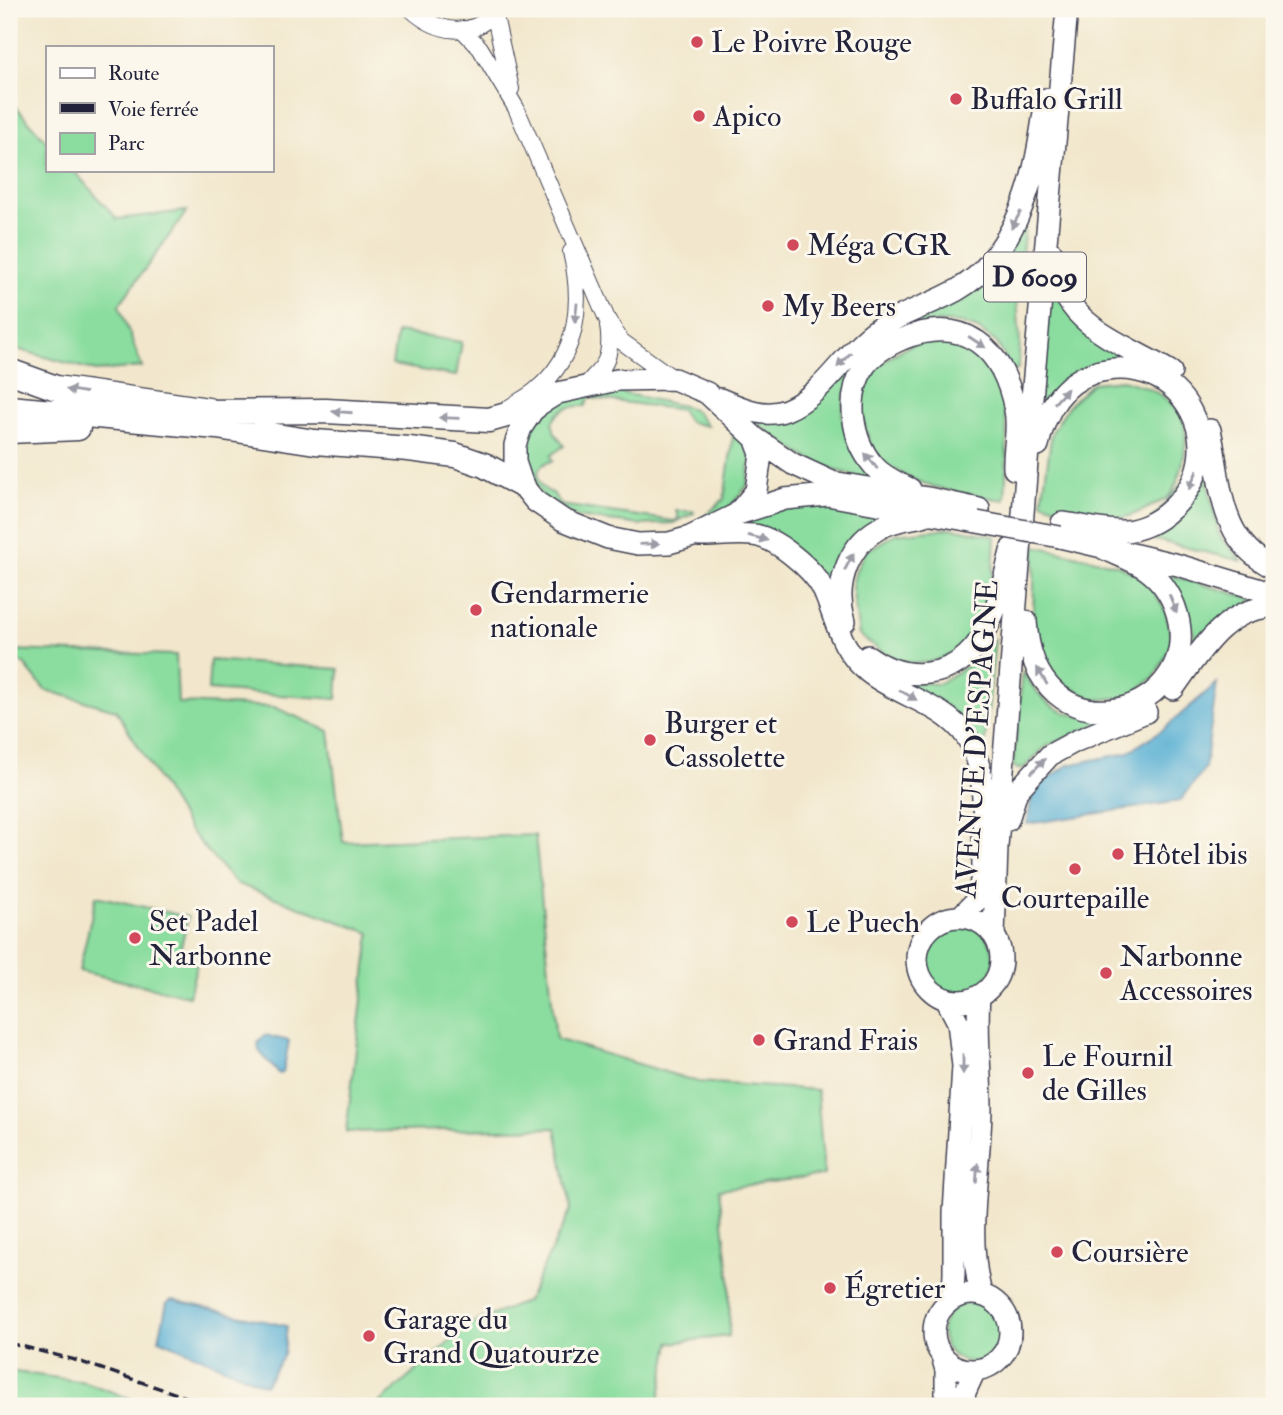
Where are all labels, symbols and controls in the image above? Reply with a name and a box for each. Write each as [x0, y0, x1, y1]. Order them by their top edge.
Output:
place label: Le Poivre Rouge [711, 24, 912, 61]
marker: Le Poivre Rouge [689, 34, 705, 50]
legend [46, 46, 273, 172]
text: Route [108, 60, 160, 87]
place label: Buffalo Grill [970, 81, 1123, 118]
marker: Buffalo Grill [948, 91, 964, 107]
text: Voie ferrée [108, 96, 199, 123]
place label: Apico [712, 98, 781, 135]
marker: Apico [691, 108, 707, 124]
text: Parc [108, 130, 145, 157]
one-way arrow [1010, 210, 1022, 230]
place label: Méga CGR [807, 227, 952, 264]
marker: Méga CGR [785, 237, 801, 253]
road number: D 6009 [984, 252, 1086, 302]
place label: My Beers [782, 288, 896, 325]
marker: My Beers [760, 298, 776, 314]
one-way arrow [570, 302, 581, 324]
one-way arrow [967, 335, 987, 348]
one-way arrow [836, 351, 852, 369]
one-way arrow [64, 385, 86, 396]
one-way arrow [1053, 387, 1069, 405]
one-way arrow [331, 406, 353, 417]
one-way arrow [438, 412, 460, 423]
one-way arrow [864, 453, 879, 470]
one-way arrow [1187, 470, 1199, 490]
one-way arrow [747, 533, 769, 544]
one-way arrow [638, 538, 660, 549]
one-way arrow [844, 552, 855, 572]
place label: Gendarmerie nationale [490, 575, 649, 646]
street label: AVENUE D'ESPAGNE [947, 578, 1007, 901]
one-way arrow [1167, 593, 1178, 614]
marker: Gendarmerie nationale [468, 602, 484, 618]
one-way arrow [1036, 667, 1048, 686]
one-way arrow [898, 689, 917, 701]
place label: Burger et Cassolette [664, 705, 785, 776]
marker: Burger et Cassolette [642, 732, 658, 748]
one-way arrow [1030, 758, 1046, 775]
place label: Hôtel ibis [1132, 836, 1248, 873]
marker: Hôtel ibis [1110, 846, 1126, 862]
marker: Courtepaille [1067, 861, 1083, 877]
place label: Courtepaille [1001, 880, 1149, 917]
place label: Set Padel Narbonne [149, 903, 271, 974]
place label: Le Puech [806, 904, 920, 941]
marker: Le Puech [784, 914, 800, 930]
marker: Set Padel Narbonne [127, 930, 143, 946]
place label: Narbonne Accessoires [1119, 938, 1253, 1009]
marker: Narbonne Accessoires [1098, 965, 1114, 981]
place label: Grand Frais [773, 1022, 918, 1059]
marker: Grand Frais [751, 1032, 767, 1048]
place label: Le Fournil de Gilles [1042, 1038, 1173, 1109]
one-way arrow [957, 1053, 969, 1075]
marker: Le Fournil de Gilles [1020, 1065, 1036, 1081]
one-way arrow [971, 1161, 982, 1183]
place label: Coursière [1071, 1234, 1188, 1271]
marker: Coursière [1049, 1244, 1065, 1260]
place label: Égretier [844, 1269, 945, 1307]
marker: Égretier [822, 1280, 838, 1296]
place label: Garage du Grand Quatourze [383, 1301, 599, 1372]
marker: Garage du Grand Quatourze [361, 1328, 377, 1344]

